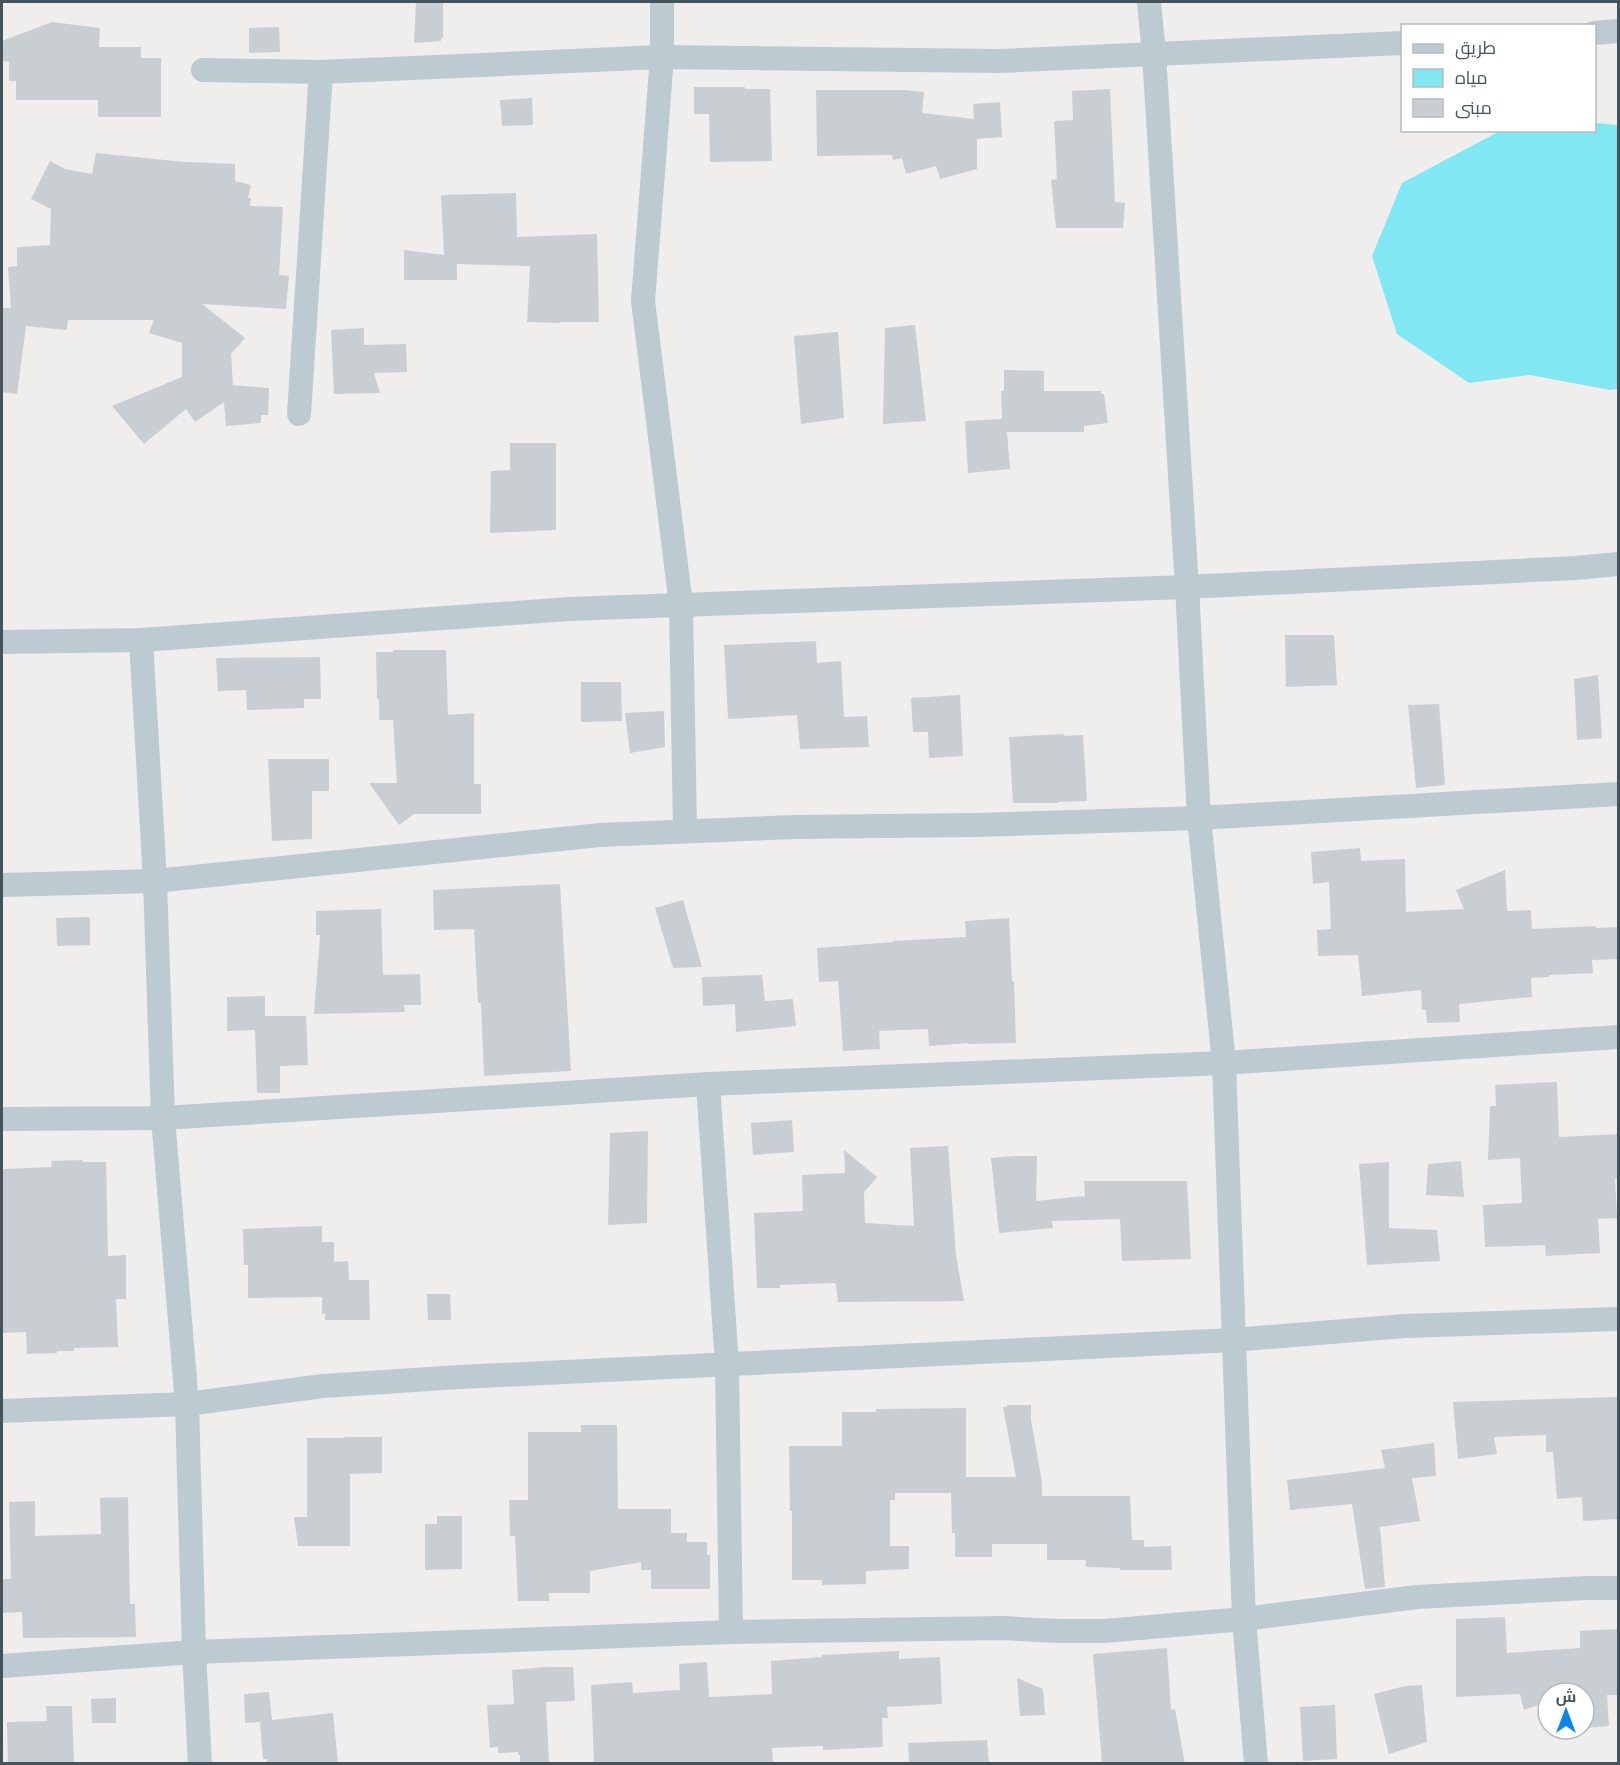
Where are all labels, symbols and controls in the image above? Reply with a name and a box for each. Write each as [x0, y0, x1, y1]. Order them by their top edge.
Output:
legend [1401, 24, 1596, 132]
text: طريق [1455, 37, 1496, 60]
text: مياه [1455, 67, 1488, 88]
text: مبنى [1455, 97, 1492, 119]
north arrow [1536, 1681, 1596, 1741]
text: ش [1556, 1687, 1576, 1706]

